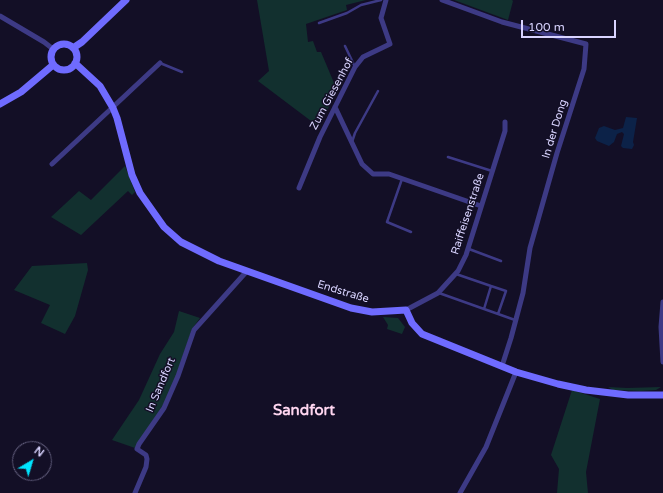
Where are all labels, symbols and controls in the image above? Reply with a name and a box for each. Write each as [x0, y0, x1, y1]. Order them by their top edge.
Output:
scale bar [523, 12, 618, 38]
text: 100 m [528, 20, 565, 34]
street label: Zum Giesenhof [307, 56, 357, 132]
street label: In der Dong [540, 98, 570, 160]
street label: Raiffeisenstraße [449, 172, 487, 256]
street label: Endstraße [316, 278, 370, 306]
street label: In Sandfort [144, 356, 178, 414]
district label: Sandfort [273, 402, 335, 420]
north arrow [12, 441, 52, 481]
text: N [32, 444, 47, 460]

